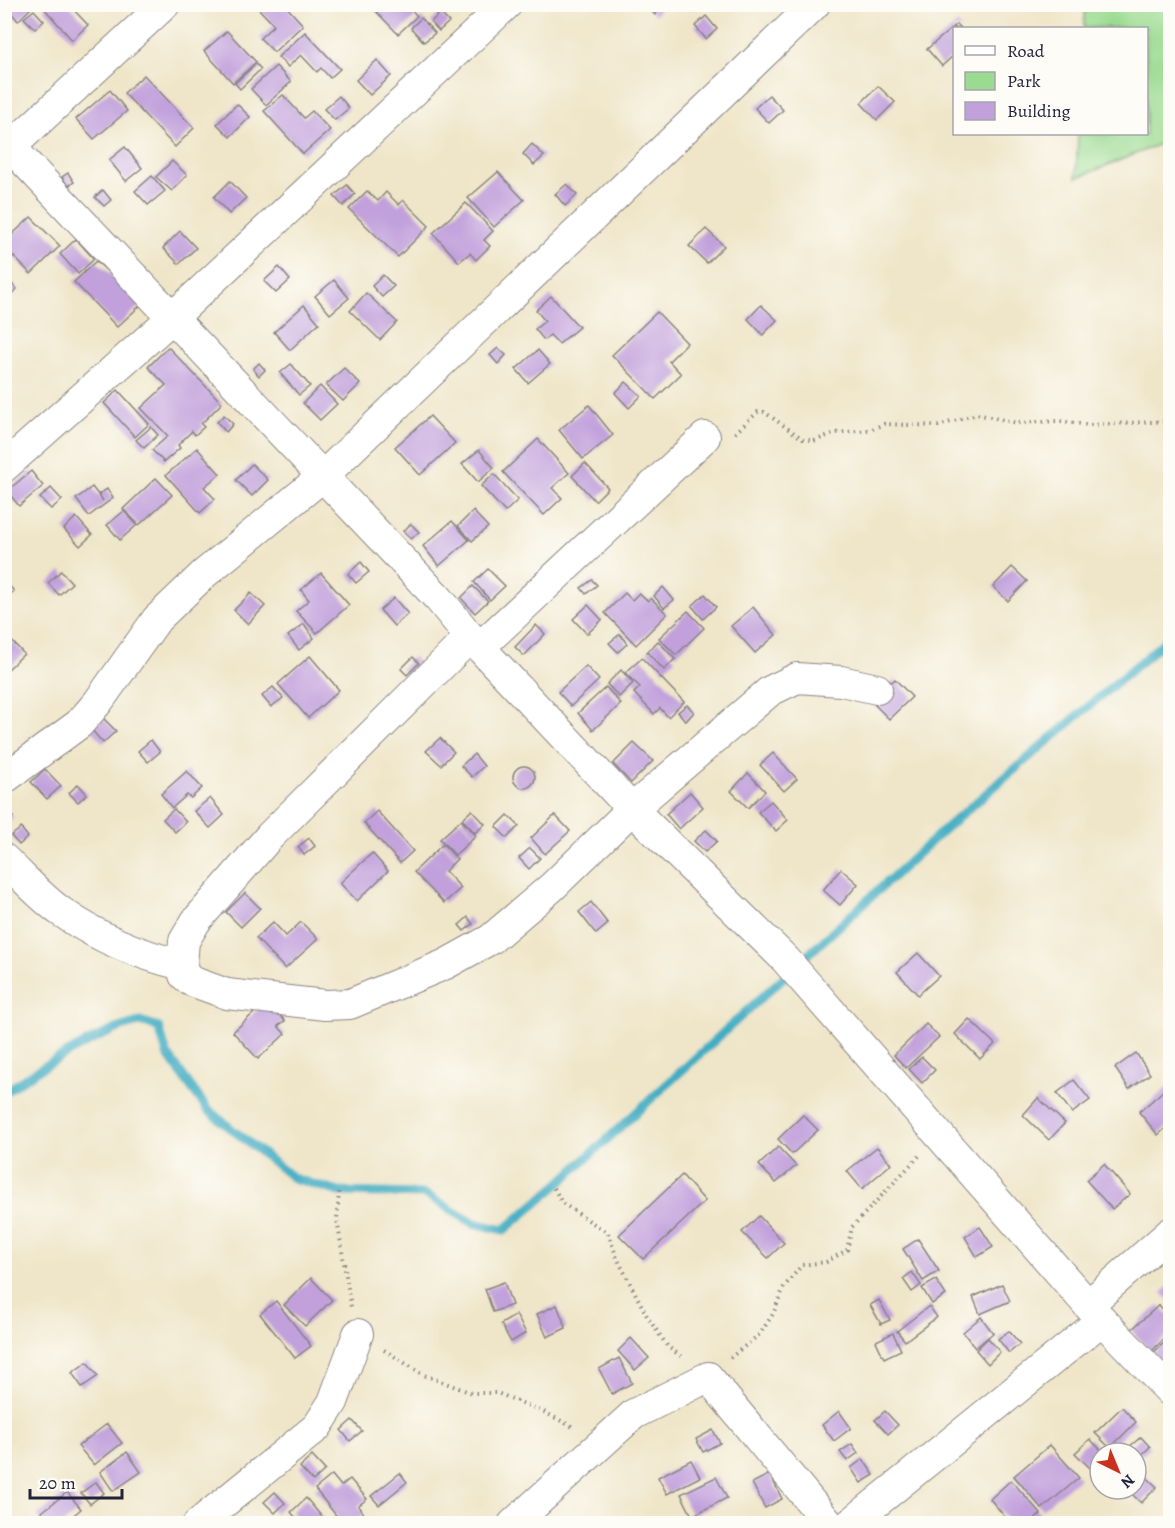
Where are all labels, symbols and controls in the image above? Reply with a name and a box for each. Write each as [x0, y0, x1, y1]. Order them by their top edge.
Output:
legend [953, 27, 1148, 135]
text: Road [1007, 39, 1045, 63]
text: Park [1007, 69, 1041, 93]
text: Building [1007, 99, 1071, 123]
north arrow [1088, 1441, 1148, 1501]
scale bar [30, 1462, 122, 1500]
text: N [1116, 1469, 1139, 1493]
text: 20 m [39, 1471, 76, 1495]

